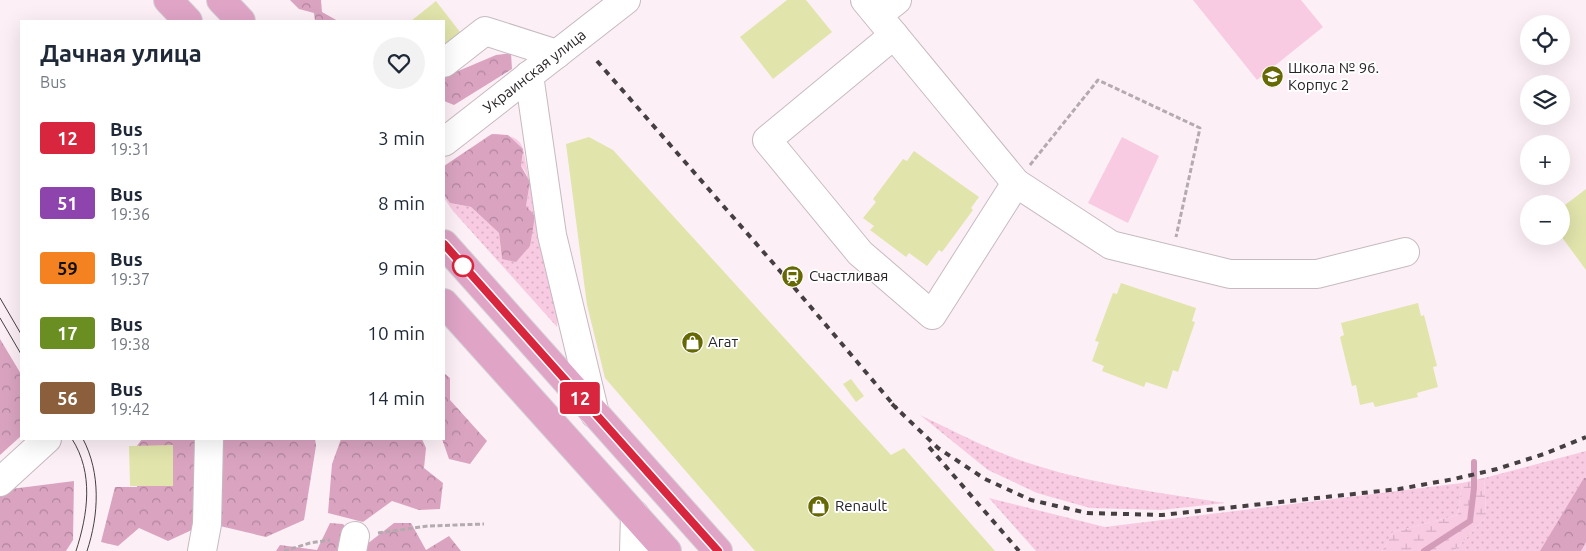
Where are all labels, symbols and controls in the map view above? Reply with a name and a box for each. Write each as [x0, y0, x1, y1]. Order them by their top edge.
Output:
map controls [1520, 15, 1570, 245]
button: locate [1520, 15, 1570, 65]
street label: Украинская улица [480, 26, 589, 116]
button: heart [373, 37, 425, 89]
text: Дачная улица [40, 40, 202, 67]
place label: Школа № 96. Корпус 2 [1288, 59, 1379, 93]
school or university icon: Школа № 96. Корпус 2 [1260, 65, 1284, 89]
text: Bus [40, 73, 66, 91]
button: layers [1520, 75, 1570, 125]
text: Bus [110, 118, 143, 140]
text: 3 min [378, 127, 425, 149]
text: 12 [57, 128, 78, 148]
button: + [1520, 135, 1570, 185]
text: 19:31 [110, 140, 150, 158]
text: Bus [110, 183, 143, 205]
text: 8 min [378, 192, 425, 214]
text: 51 [57, 193, 78, 213]
button: − [1520, 195, 1570, 245]
text: 19:36 [110, 205, 150, 223]
text: Bus [110, 248, 143, 270]
unlabelled marker [452, 255, 474, 277]
text: 9 min [378, 257, 425, 279]
text: 59 [57, 258, 78, 278]
station icon: Счастливая [781, 264, 805, 288]
place label: Счастливая [809, 267, 888, 284]
text: 19:37 [110, 270, 150, 288]
text: Bus [110, 313, 143, 335]
text: 10 min [367, 322, 425, 344]
text: 17 [57, 323, 78, 343]
shop icon: Агат [680, 330, 704, 354]
place label: Агат [708, 333, 739, 350]
text: 19:38 [110, 335, 150, 353]
text: Bus [110, 378, 143, 400]
line badge: 12 [558, 382, 602, 414]
text: 14 min [367, 387, 425, 409]
text: 56 [57, 388, 78, 408]
text: 12 [570, 388, 590, 408]
text: 19:42 [110, 400, 150, 418]
shop icon: Renault [807, 494, 831, 518]
place label: Renault [835, 497, 887, 514]

